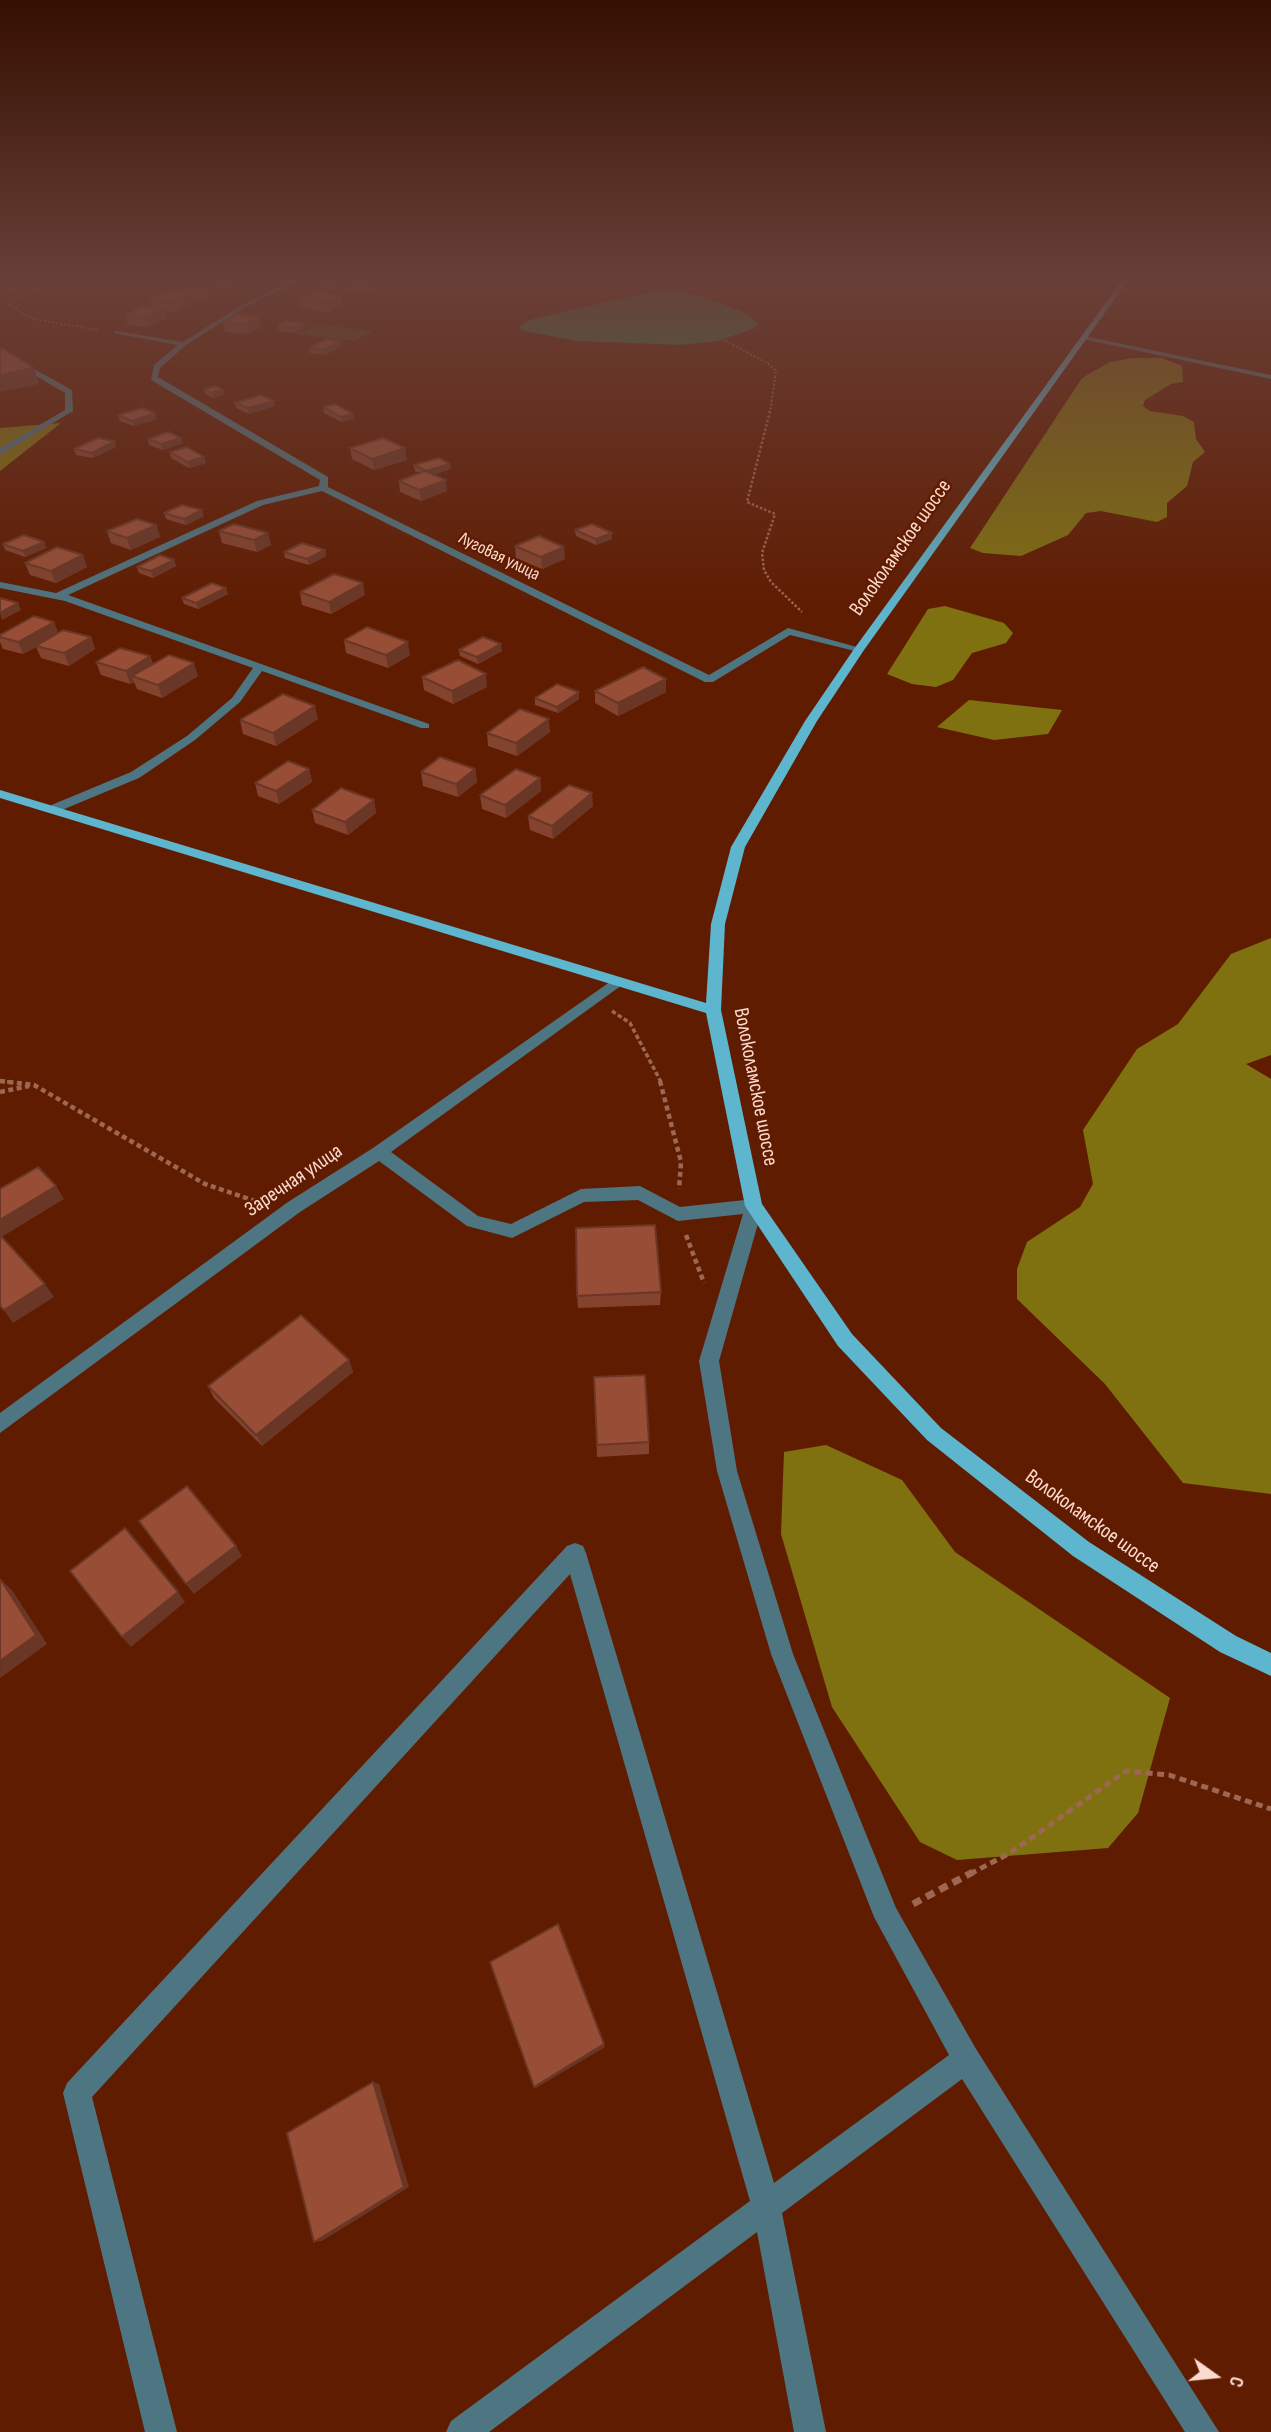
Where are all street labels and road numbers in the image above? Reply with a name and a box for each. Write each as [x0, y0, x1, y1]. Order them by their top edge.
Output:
street label: Волоколамское шоссе [845, 475, 957, 621]
street label: Луговая улица [455, 528, 543, 586]
street label: Волоколамское шоссе [727, 1006, 783, 1168]
street label: Заречная улица [240, 1139, 348, 1223]
street label: Волоколамское шоссе [1020, 1465, 1164, 1579]

